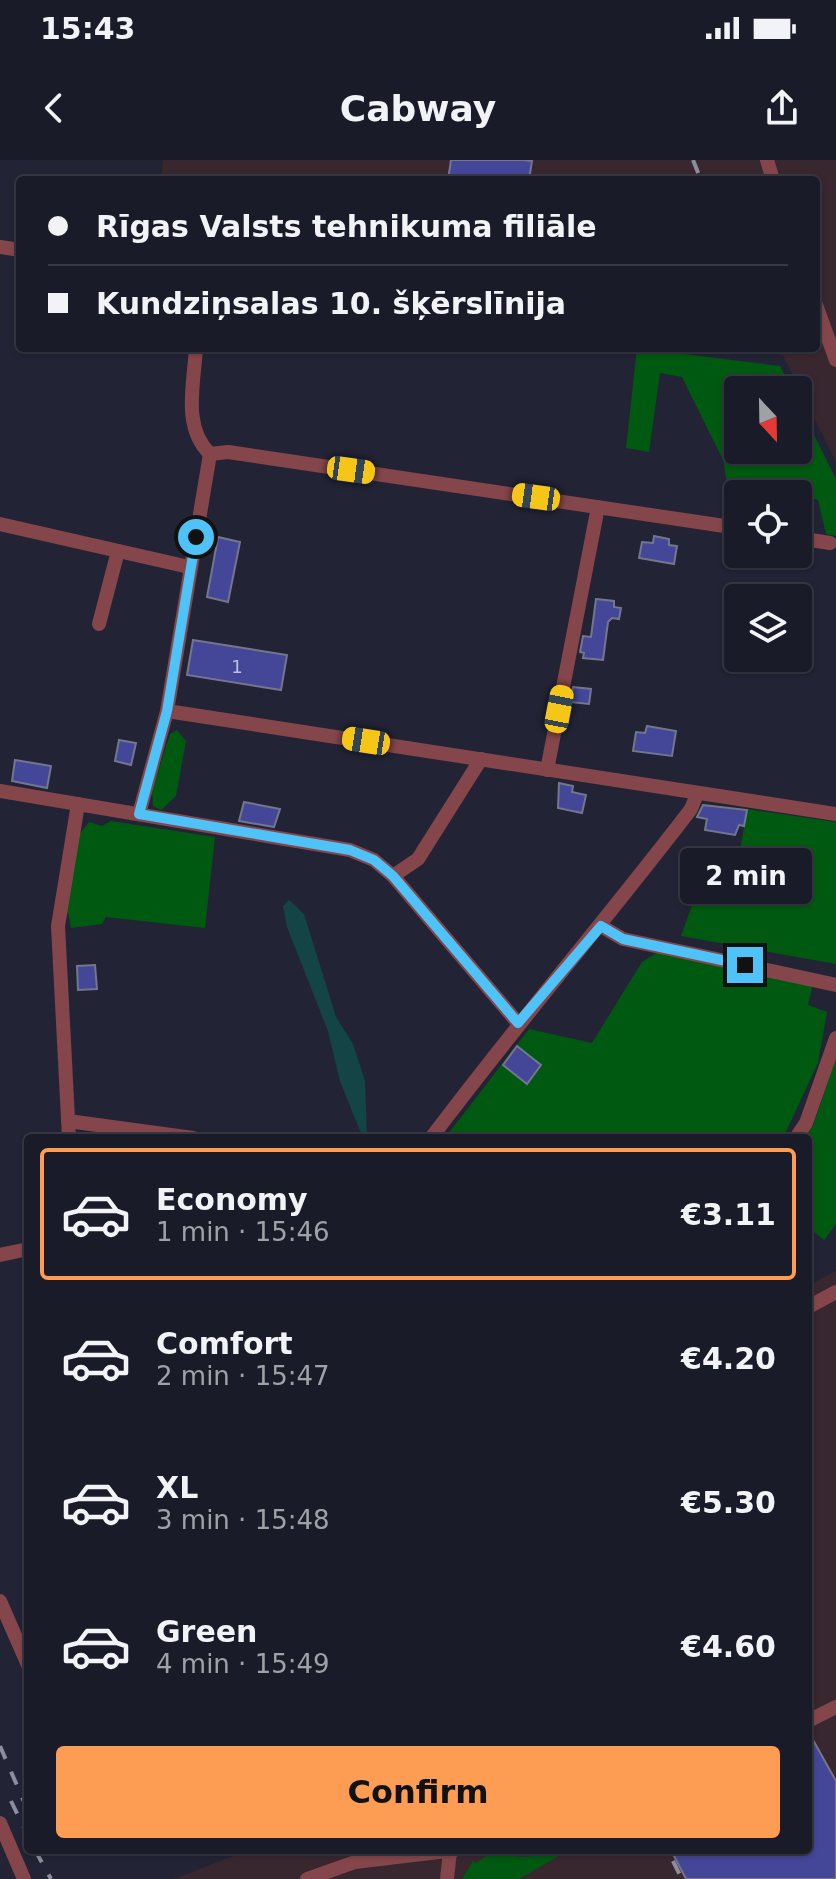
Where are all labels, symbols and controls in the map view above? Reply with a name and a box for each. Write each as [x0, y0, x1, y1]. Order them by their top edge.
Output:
text: 15:43 [40, 11, 136, 46]
icon: back [32, 86, 76, 130]
icon: share [760, 86, 804, 130]
text: Cabway [340, 88, 496, 129]
text: Rīgas Valsts tehnikuma filiāle [96, 209, 597, 244]
text: Kundziņsalas 10. šķērslīnija [96, 286, 566, 321]
north arrow [724, 376, 812, 464]
map controls [724, 376, 812, 672]
car [326, 455, 376, 485]
button: locate [724, 480, 812, 568]
car [511, 482, 561, 512]
route start [178, 519, 214, 555]
button: layers [724, 584, 812, 672]
house number: 1 [231, 656, 243, 677]
car [543, 683, 575, 735]
car [340, 725, 392, 757]
callout: 2 min [679, 849, 811, 905]
text: 2 min [705, 861, 787, 891]
route end [727, 947, 763, 983]
icon: car [60, 1178, 132, 1250]
text: Economy [156, 1182, 308, 1217]
text: €3.11 [681, 1197, 776, 1232]
text: 1 min · 15:46 [156, 1217, 330, 1247]
icon: car [60, 1322, 132, 1394]
text: Comfort [156, 1326, 293, 1361]
text: €4.20 [681, 1341, 776, 1376]
text: 2 min · 15:47 [156, 1361, 330, 1391]
icon: car [60, 1466, 132, 1538]
text: XL [156, 1470, 198, 1505]
text: €5.30 [681, 1485, 776, 1520]
text: 3 min · 15:48 [156, 1505, 330, 1535]
icon: car [60, 1610, 132, 1682]
text: Green [156, 1614, 257, 1649]
text: €4.60 [681, 1629, 776, 1664]
text: 4 min · 15:49 [156, 1649, 330, 1679]
button: Confirm [56, 1746, 780, 1838]

